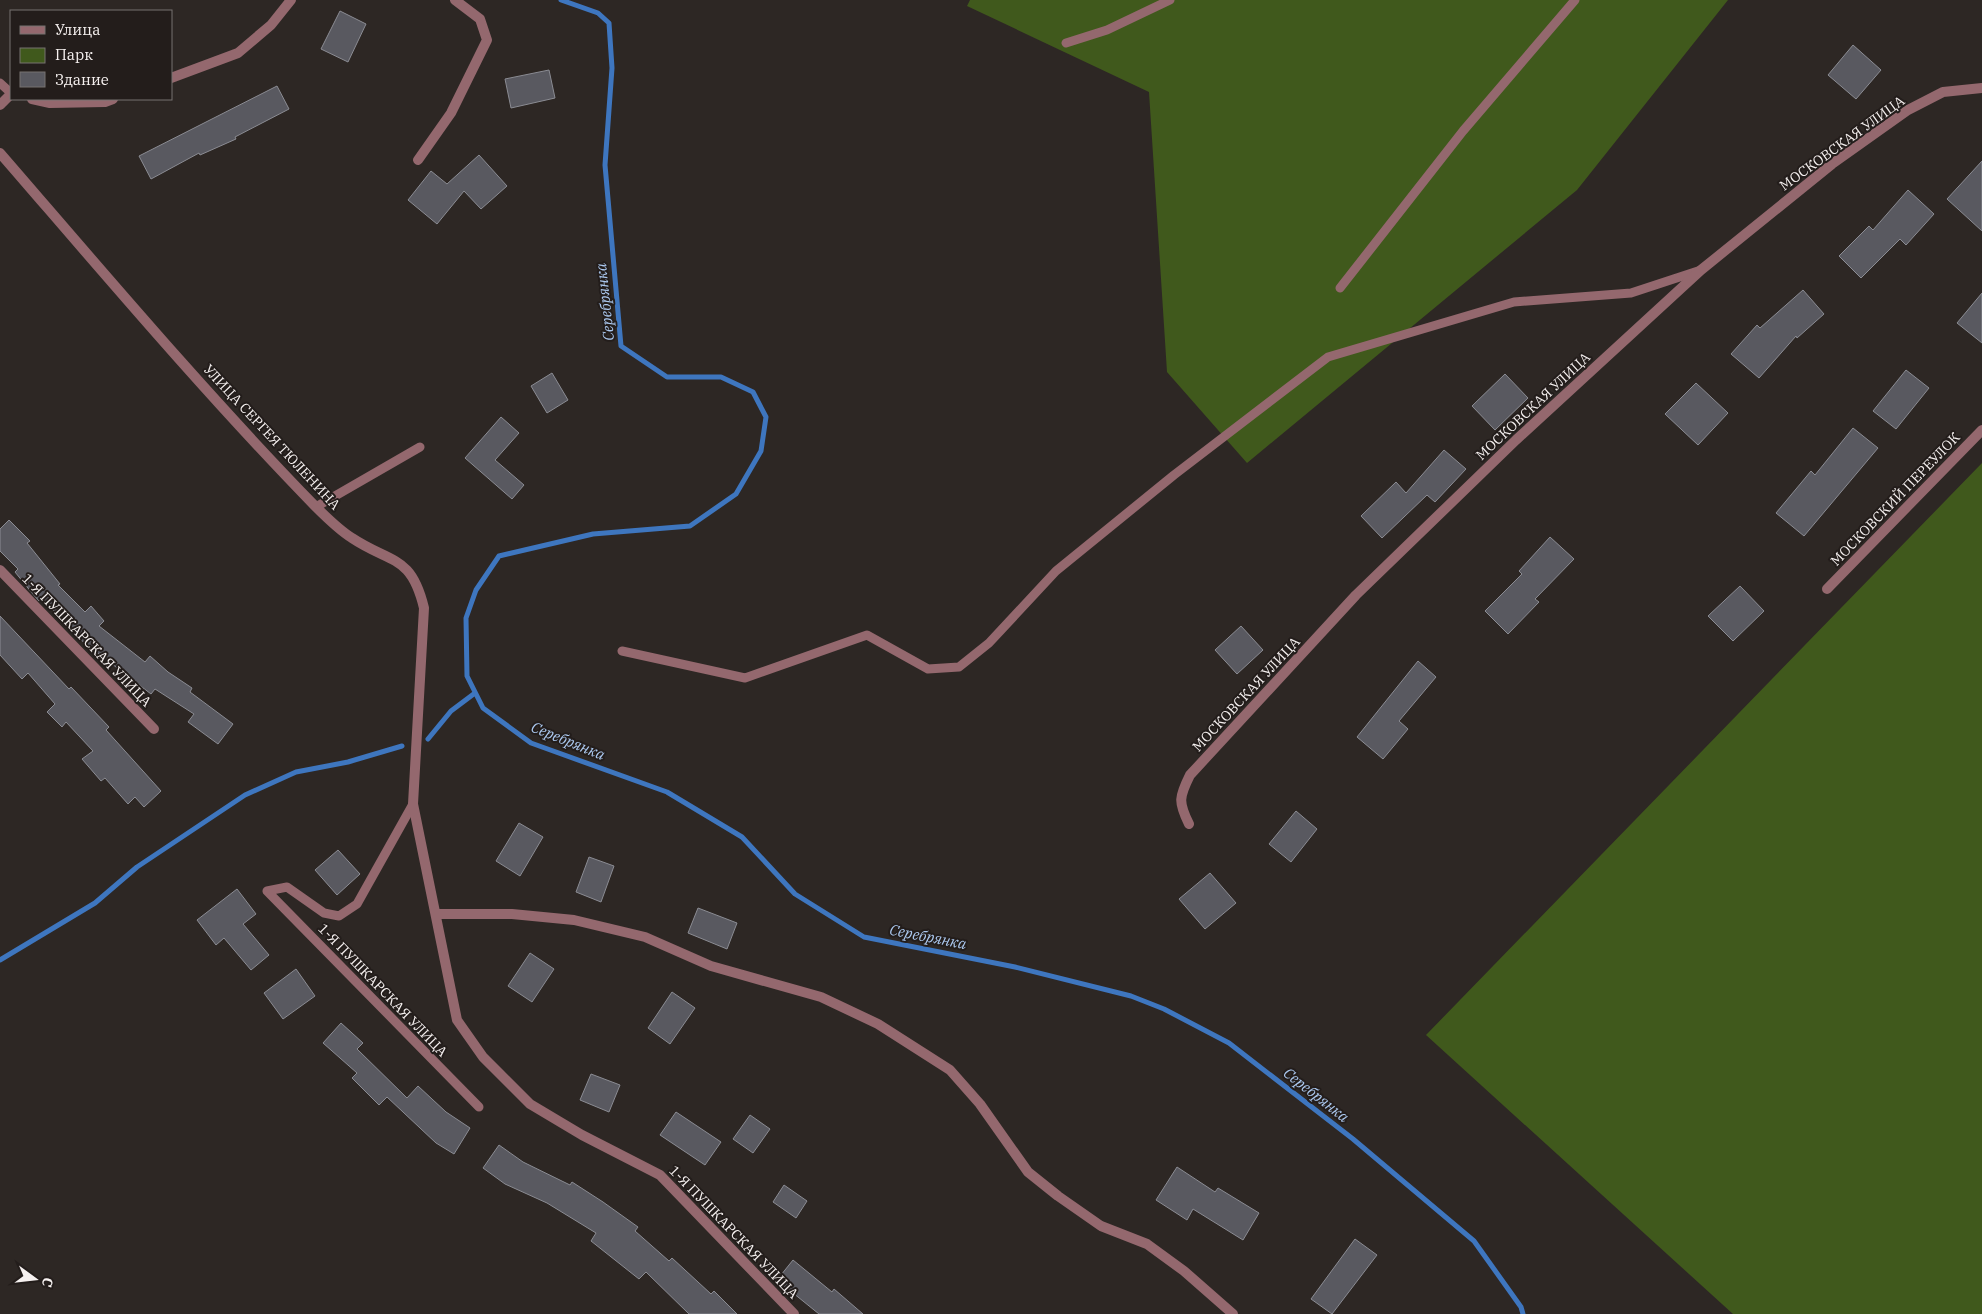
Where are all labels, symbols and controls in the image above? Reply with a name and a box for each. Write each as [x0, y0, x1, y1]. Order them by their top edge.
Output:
legend [10, 10, 172, 100]
text: Улица [55, 20, 100, 39]
text: Парк [55, 45, 93, 64]
text: Здание [55, 70, 109, 89]
street label: МОСКОВСКАЯ УЛИЦА [1776, 91, 1908, 194]
water label: Серебрянка [591, 261, 618, 342]
street label: МОСКОВСКАЯ УЛИЦА [1472, 348, 1594, 464]
street label: УЛИЦА СЕРГЕЯ ТЮЛЕНИНА [200, 360, 345, 514]
street label: МОСКОВСКИЙ ПЕРЕУЛОК [1826, 428, 1964, 570]
street label: 1-Я ПУШКАРСКАЯ УЛИЦА [18, 569, 156, 711]
street label: МОСКОВСКАЯ УЛИЦА [1188, 633, 1304, 755]
water label: Серебрянка [528, 717, 609, 764]
street label: 1-Я ПУШКАРСКАЯ УЛИЦА [314, 919, 452, 1061]
water label: Серебрянка [888, 920, 969, 953]
water label: Серебрянка [1280, 1063, 1354, 1127]
street label: 1-Я ПУШКАРСКАЯ УЛИЦА [665, 1161, 803, 1303]
north arrow [10, 1254, 60, 1304]
text: С [38, 1276, 57, 1289]

